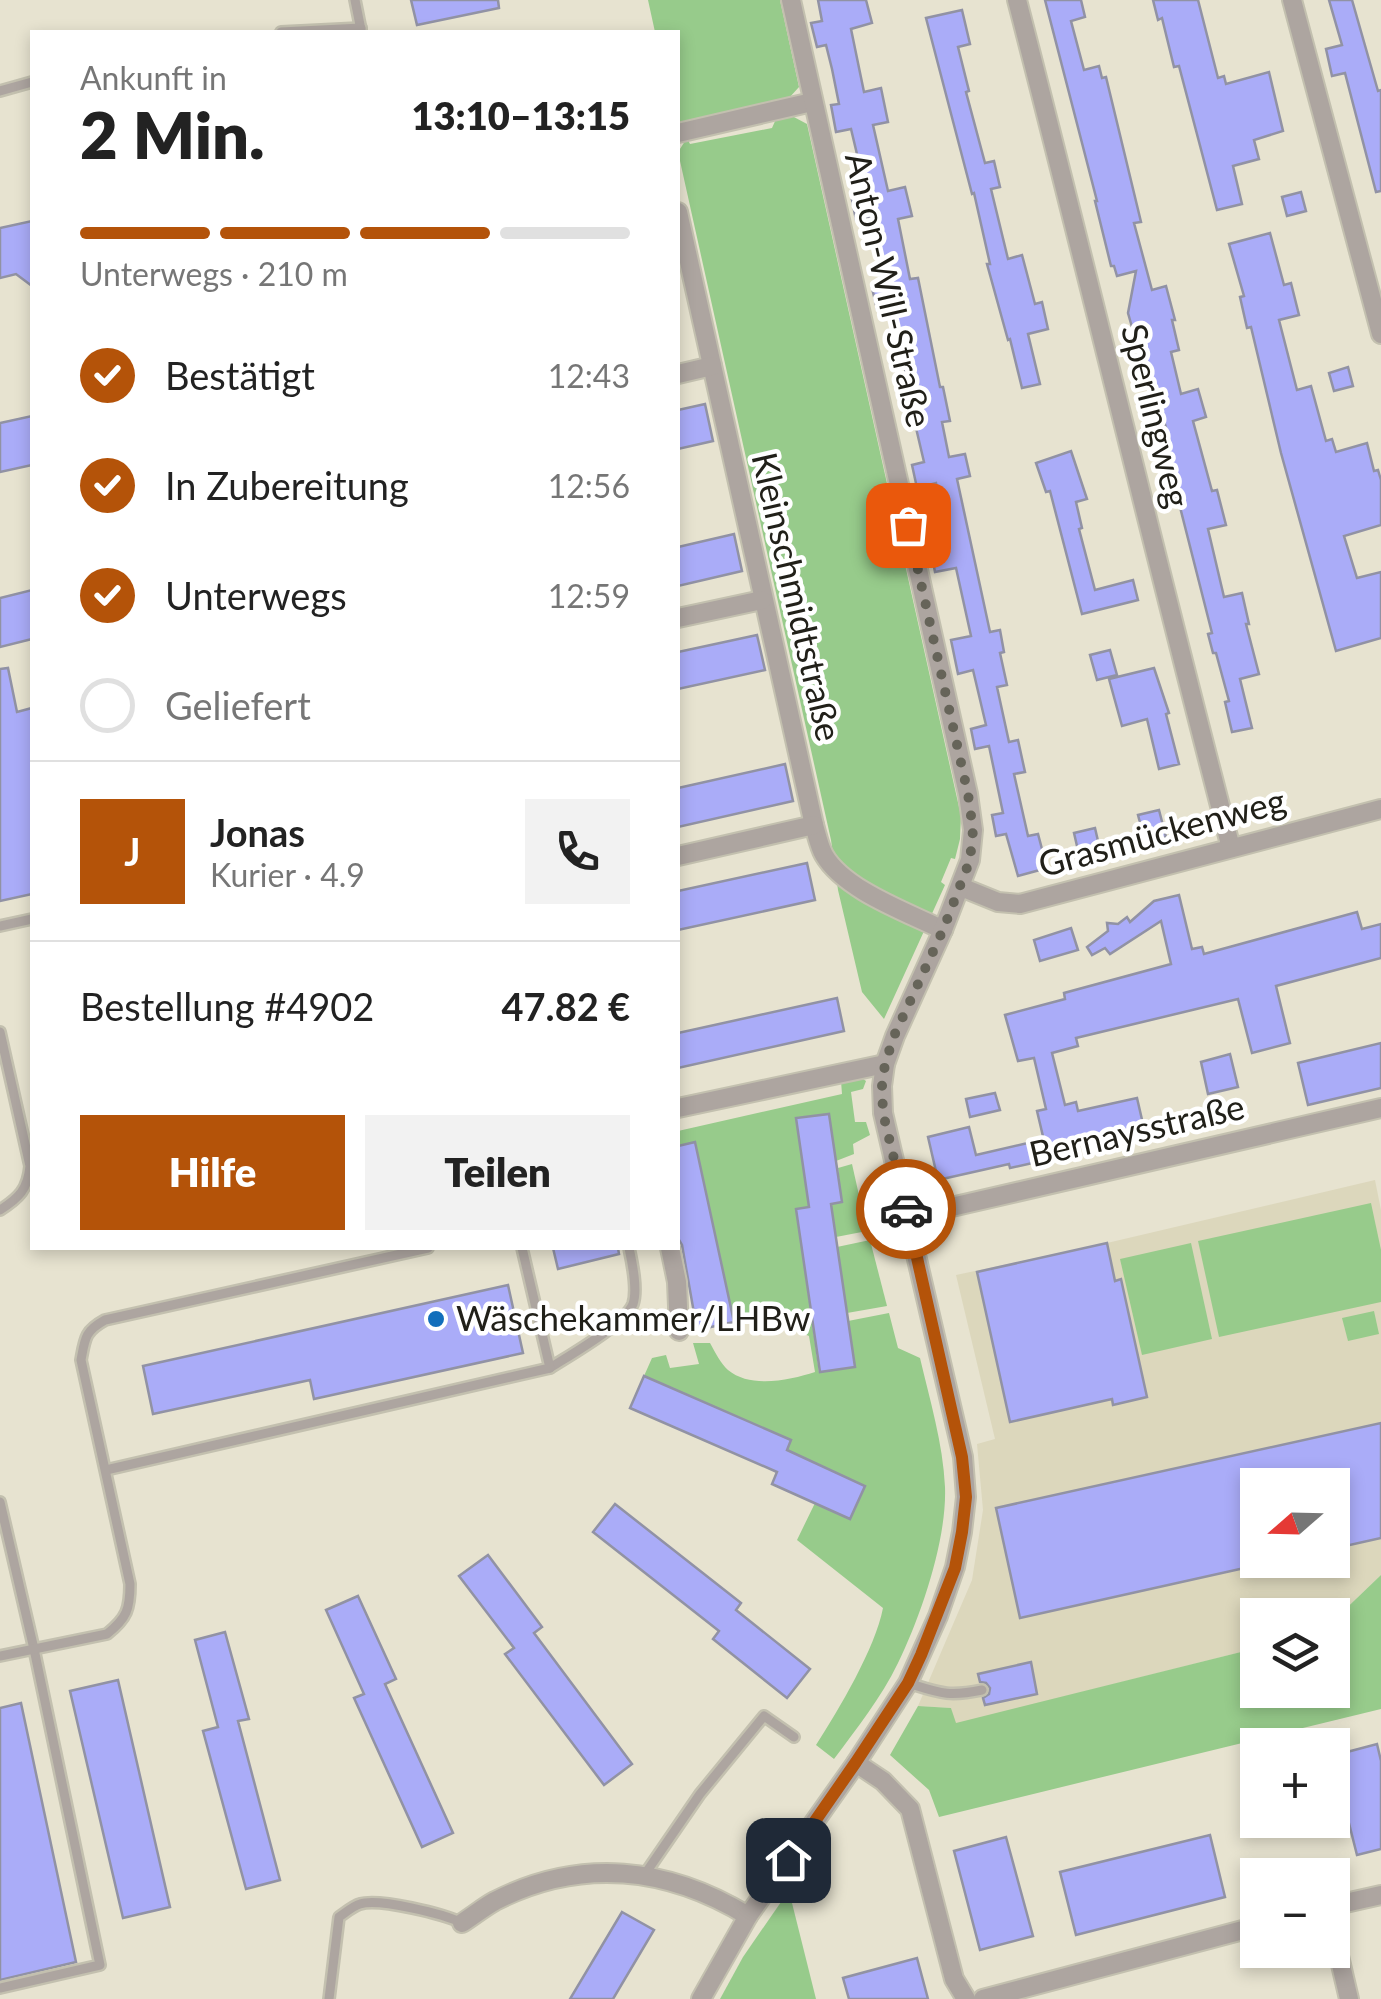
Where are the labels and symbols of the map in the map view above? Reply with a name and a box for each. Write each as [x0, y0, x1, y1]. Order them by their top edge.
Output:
street label: Anton-Will-Straße [838, 148, 942, 431]
street label: Sperlingweg [1114, 319, 1200, 512]
street label: Kleinschmidtstraße [744, 448, 852, 745]
pin [866, 483, 951, 568]
street label: Grasmückenweg [1033, 778, 1290, 884]
street label: Bernaysstraße [1025, 1084, 1248, 1174]
courier [856, 1159, 956, 1259]
place label: Wäschekammer/LHBw [456, 1296, 811, 1338]
marker: Wäschekammer/LHBw [425, 1308, 447, 1330]
north arrow [1240, 1468, 1350, 1578]
pin [746, 1818, 831, 1903]

